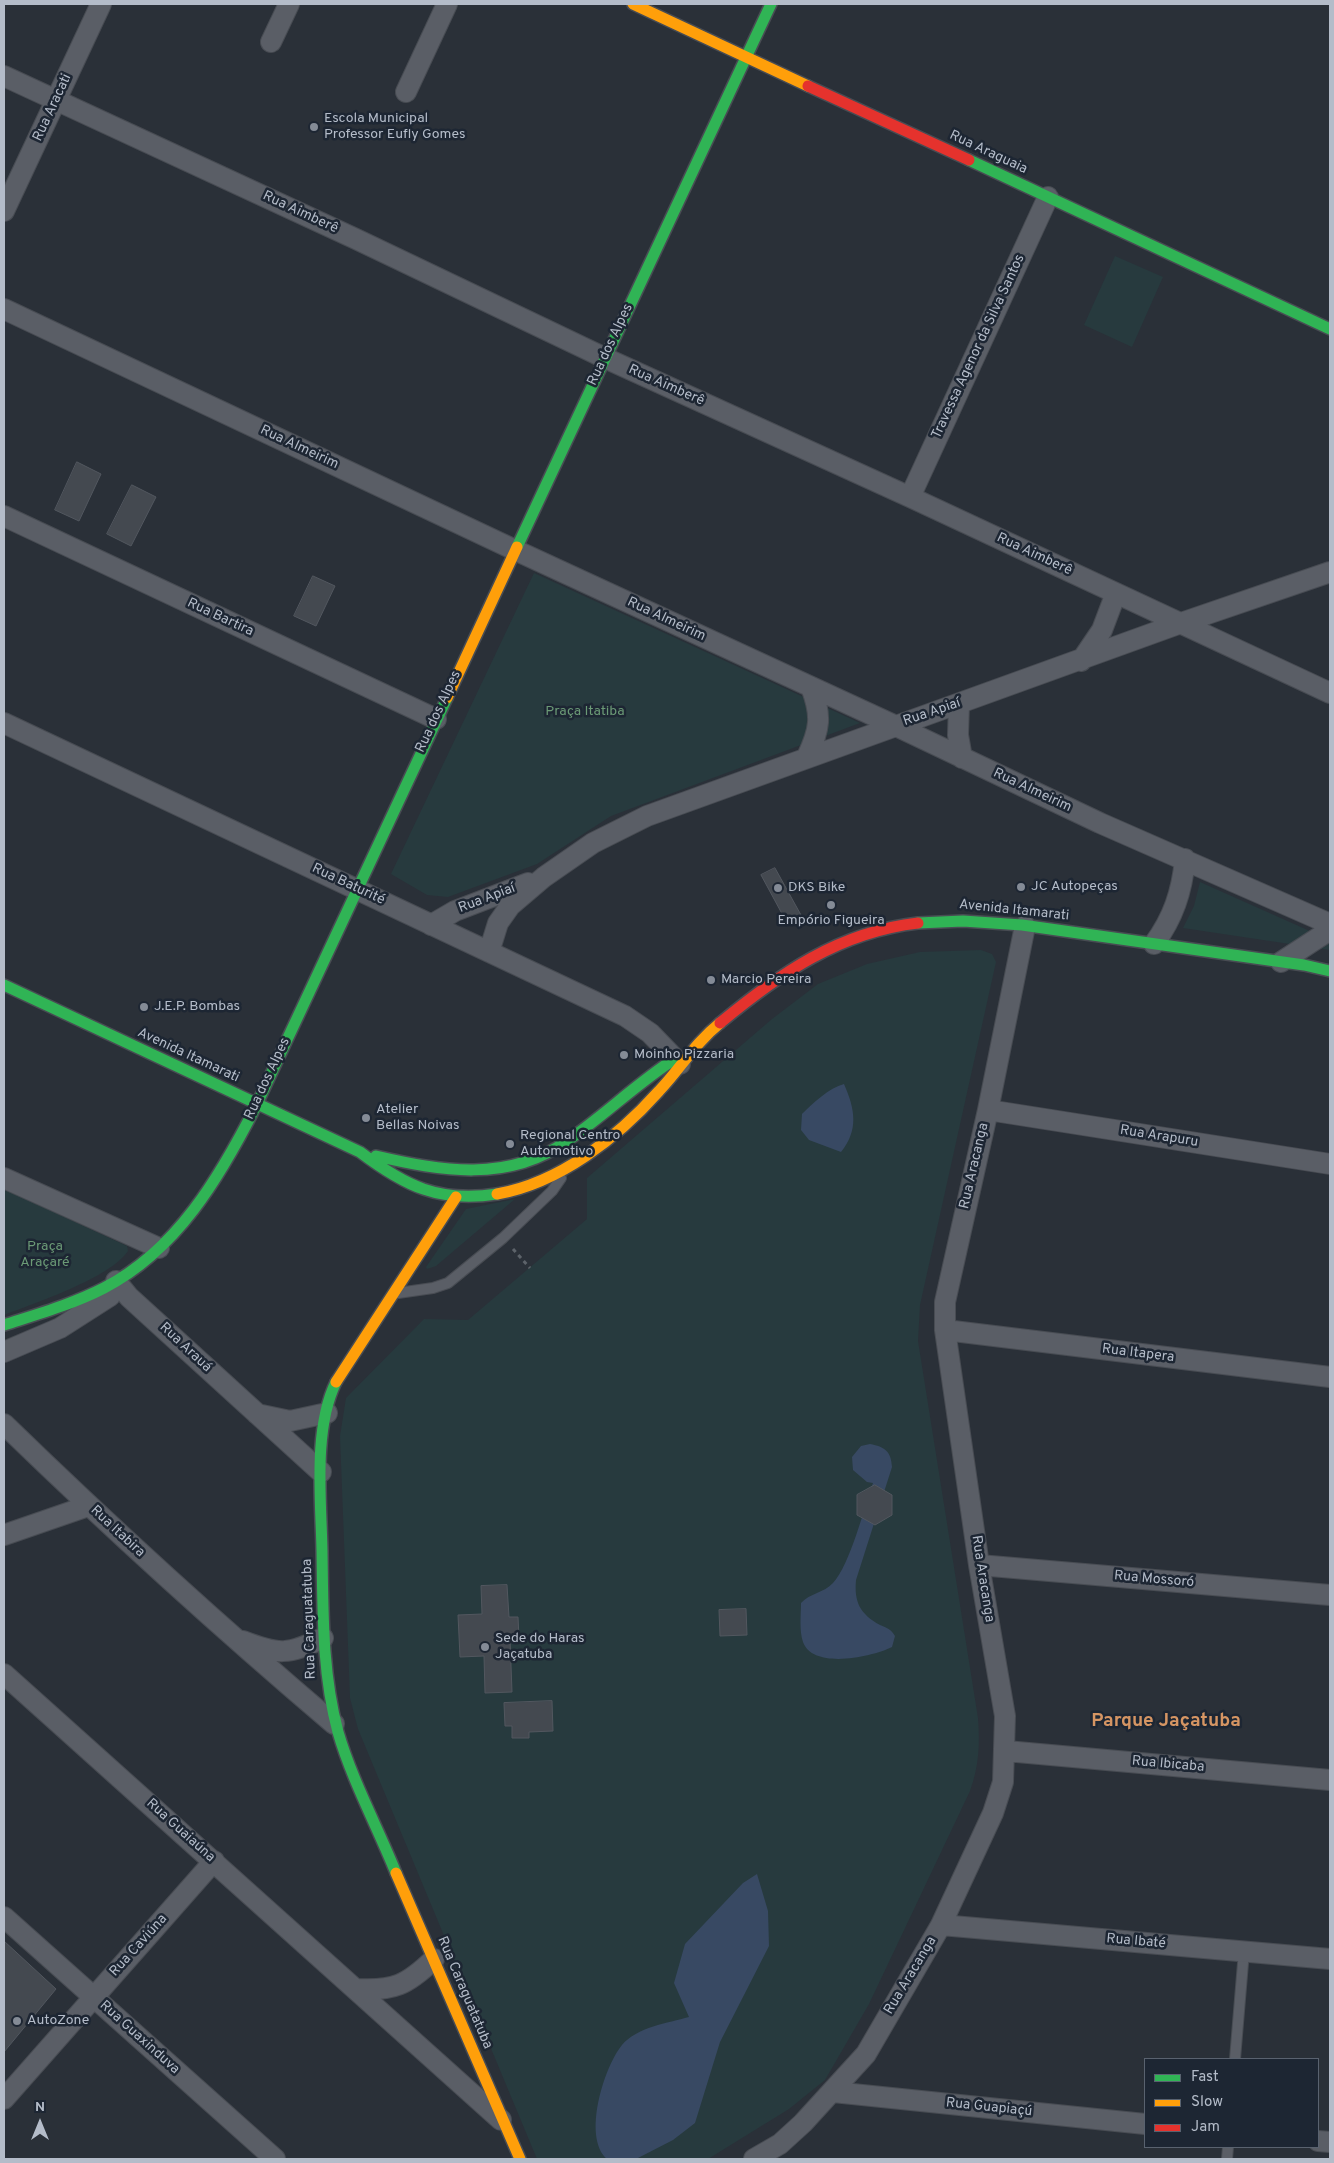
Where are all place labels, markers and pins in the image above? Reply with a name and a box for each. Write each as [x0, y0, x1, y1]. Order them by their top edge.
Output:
place label: Escola Municipal Professor Eufly Gomes [324, 111, 465, 144]
marker: Escola Municipal Professor Eufly Gomes [308, 121, 320, 133]
place label: JC Autopeças [1031, 879, 1118, 895]
place label: DKS Bike [788, 880, 845, 896]
marker: JC Autopeças [1015, 881, 1027, 893]
marker: DKS Bike [772, 882, 784, 894]
marker: Empório Figueira [825, 899, 837, 911]
place label: Empório Figueira [777, 913, 885, 929]
place label: Marcio Pereira [721, 972, 811, 988]
marker: Marcio Pereira [705, 974, 717, 986]
place label: J.E.P. Bombas [154, 999, 240, 1015]
marker: J.E.P. Bombas [138, 1001, 150, 1013]
place label: Moinho Pizzaria [634, 1047, 734, 1063]
marker: Moinho Pizzaria [618, 1049, 630, 1061]
place label: Atelier Bellas Noivas [376, 1102, 460, 1134]
marker: Atelier Bellas Noivas [360, 1112, 372, 1124]
place label: Regional Centro Automotivo [520, 1128, 620, 1160]
marker: Regional Centro Automotivo [504, 1138, 516, 1150]
place label: Sede do Haras Jaçatuba [495, 1631, 585, 1664]
marker: Sede do Haras Jaçatuba [479, 1641, 491, 1653]
place label: AutoZone [27, 2013, 89, 2029]
marker: AutoZone [11, 2015, 23, 2027]

